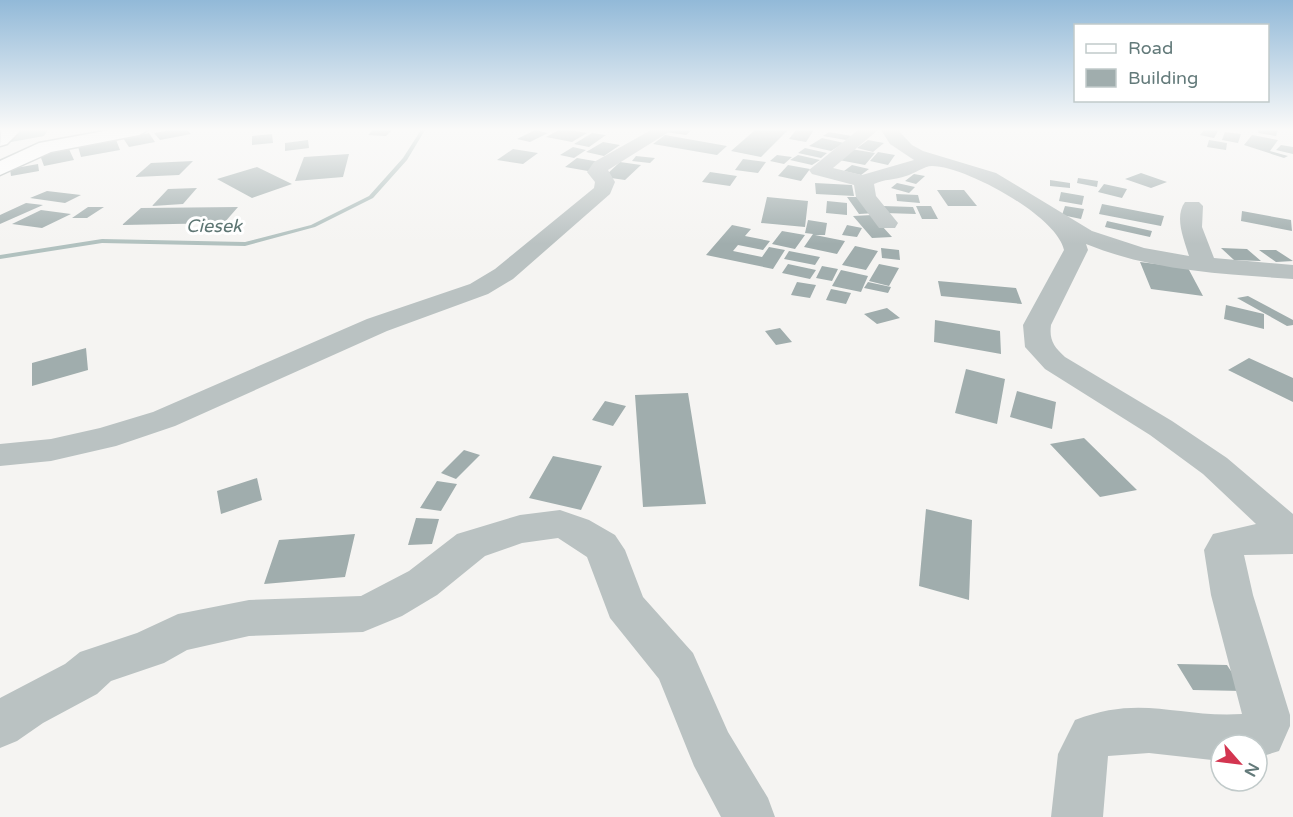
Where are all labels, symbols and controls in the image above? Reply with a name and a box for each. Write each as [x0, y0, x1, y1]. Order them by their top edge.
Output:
legend [1074, 24, 1269, 102]
text: Road [1128, 37, 1173, 59]
text: Building [1128, 67, 1198, 89]
water label: Ciesek [186, 215, 243, 237]
north arrow [1209, 733, 1269, 793]
text: N [1240, 759, 1263, 780]

